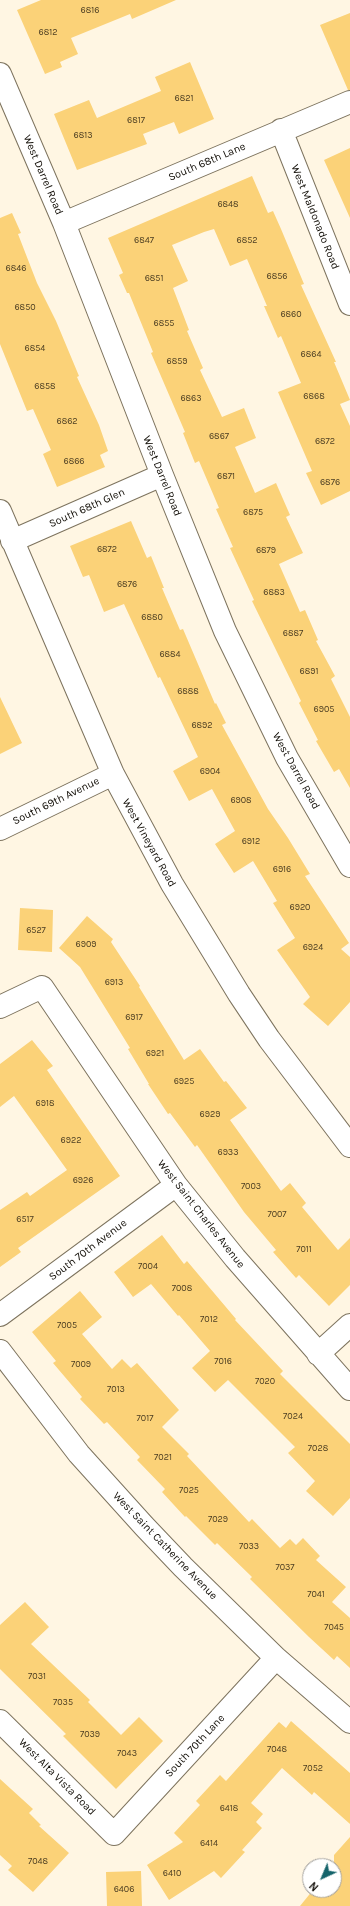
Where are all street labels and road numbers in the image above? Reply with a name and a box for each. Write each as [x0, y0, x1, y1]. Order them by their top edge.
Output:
street label: West Darrel Road [20, 133, 66, 217]
street label: South 68th Lane [166, 140, 248, 184]
street label: West Maldonado Road [288, 163, 342, 271]
street label: West Darrel Road [140, 434, 184, 518]
street label: South 68th Glen [47, 485, 127, 531]
street label: West Darrel Road [269, 730, 323, 812]
street label: South 69th Avenue [10, 774, 102, 828]
street label: West Vineyard Road [119, 796, 179, 890]
street label: West Saint Charles Avenue [155, 1157, 247, 1271]
street label: South 70th Avenue [46, 1216, 130, 1284]
street label: West Saint Catherine Avenue [110, 1489, 220, 1603]
street label: South 70th Lane [162, 1712, 228, 1780]
street label: West Alta Vista Road [16, 1736, 98, 1818]

